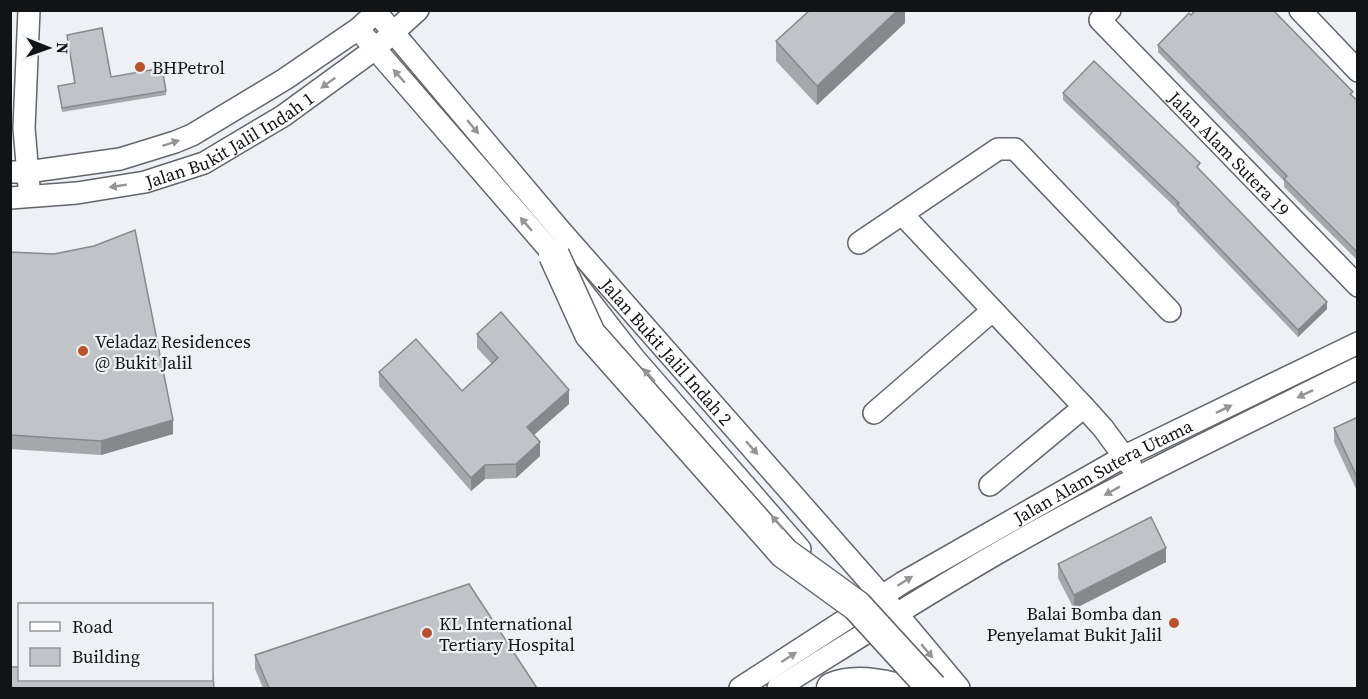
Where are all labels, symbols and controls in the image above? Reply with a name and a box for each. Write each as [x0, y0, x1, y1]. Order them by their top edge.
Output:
north arrow [18, 18, 78, 78]
text: N [52, 42, 74, 55]
place label: BHPetrol [152, 55, 225, 80]
marker: BHPetrol [133, 60, 147, 74]
one-way arrow [393, 69, 406, 84]
one-way arrow [320, 77, 336, 89]
street label: Jalan Bukit Jalil Indah 1 [141, 85, 319, 194]
street label: Jalan Alam Sutera 19 [1162, 85, 1296, 221]
one-way arrow [467, 119, 480, 135]
one-way arrow [162, 138, 180, 148]
one-way arrow [108, 182, 127, 191]
one-way arrow [520, 217, 533, 232]
street label: Jalan Bukit Jalil Indah 2 [595, 272, 738, 430]
place label: Veladaz Residences @ Bukit Jalil [95, 329, 251, 375]
marker: Veladaz Residences @ Bukit Jalil [76, 344, 90, 358]
one-way arrow [643, 368, 656, 383]
one-way arrow [1296, 389, 1313, 399]
one-way arrow [1215, 404, 1232, 414]
street label: Jalan Alam Sutera Utama [1008, 412, 1197, 530]
one-way arrow [746, 441, 759, 456]
one-way arrow [1103, 486, 1120, 496]
one-way arrow [771, 515, 784, 530]
one-way arrow [897, 576, 913, 587]
place label: Balai Bomba dan Penyelamat Bukit Jalil [986, 601, 1162, 647]
legend [18, 603, 213, 681]
place label: KL International Tertiary Hospital [439, 611, 575, 657]
text: Road [72, 614, 113, 639]
marker: Balai Bomba dan Penyelamat Bukit Jalil [1167, 616, 1181, 630]
marker: KL International Tertiary Hospital [420, 626, 434, 640]
one-way arrow [920, 643, 933, 658]
text: Building [72, 644, 140, 669]
one-way arrow [780, 651, 797, 662]

